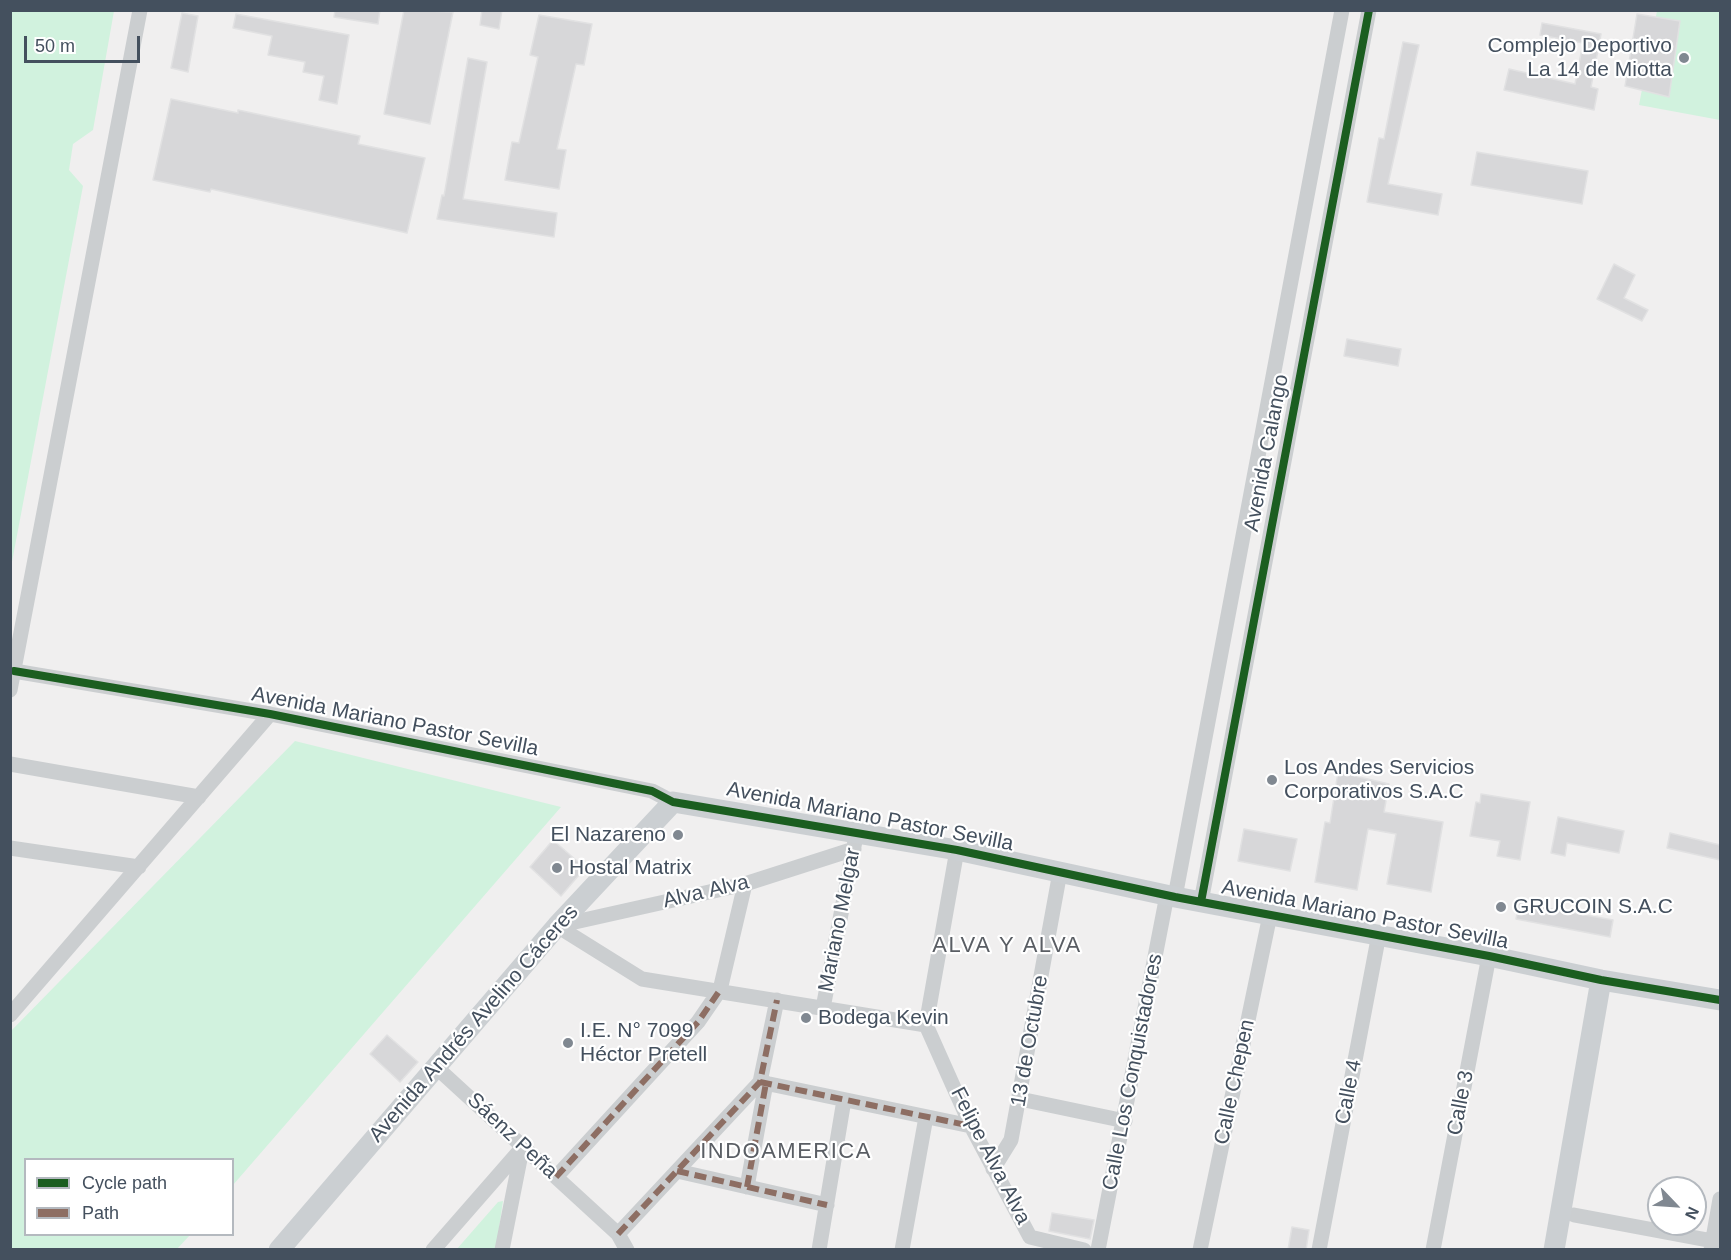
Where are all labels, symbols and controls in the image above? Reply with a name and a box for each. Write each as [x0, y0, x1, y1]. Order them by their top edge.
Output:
scale bar [27, 24, 142, 62]
place label: Complejo Deportivo La 14 de Miotta [1488, 33, 1672, 83]
text: 50 m [35, 36, 75, 56]
marker: Complejo Deportivo La 14 de Miotta [1677, 51, 1691, 65]
street label: Avenida Calango [1239, 372, 1295, 534]
street label: Avenida Mariano Pastor Sevilla [250, 682, 540, 762]
place label: Los Andes Servicios Corporativos S.A.C [1284, 755, 1474, 805]
marker: Los Andes Servicios Corporativos S.A.C [1265, 773, 1279, 787]
street label: Avenida Mariano Pastor Sevilla [725, 777, 1015, 857]
place label: El Nazareno [550, 822, 666, 848]
marker: El Nazareno [671, 828, 685, 842]
street label: Mariano Melgar [814, 846, 866, 994]
place label: Hostal Matrix [569, 855, 692, 881]
marker: Hostal Matrix [550, 861, 564, 875]
street label: Alva Alva [661, 870, 751, 914]
street label: Avenida Mariano Pastor Sevilla [1220, 875, 1510, 955]
place label: GRUCOIN S.A.C [1513, 894, 1673, 920]
street label: Avenida Andrés Avelino Cáceres [364, 900, 584, 1148]
marker: GRUCOIN S.A.C [1494, 900, 1508, 914]
district label: ALVA Y ALVA [932, 933, 1082, 959]
street label: Calle Los Conquistadores [1098, 952, 1168, 1192]
street label: 13 de Octubre [1006, 973, 1054, 1109]
place label: Bodega Kevin [818, 1005, 949, 1031]
marker: Bodega Kevin [799, 1011, 813, 1025]
street label: Calle Chepen [1209, 1017, 1261, 1147]
place label: I.E. N° 7099 Héctor Pretell [580, 1018, 707, 1068]
marker: I.E. N° 7099 Héctor Pretell [561, 1036, 575, 1050]
street label: Calle 4 [1330, 1058, 1368, 1126]
street label: Calle 3 [1442, 1069, 1480, 1137]
street label: Felipe Alva Alva [945, 1083, 1035, 1229]
street label: Sáenz Peña [462, 1088, 562, 1184]
district label: INDOAMERICA [700, 1139, 872, 1165]
legend [24, 1158, 234, 1236]
text: Cycle path [82, 1173, 167, 1193]
north arrow [1647, 1176, 1707, 1236]
text: Path [82, 1203, 119, 1223]
text: N [1682, 1204, 1702, 1222]

